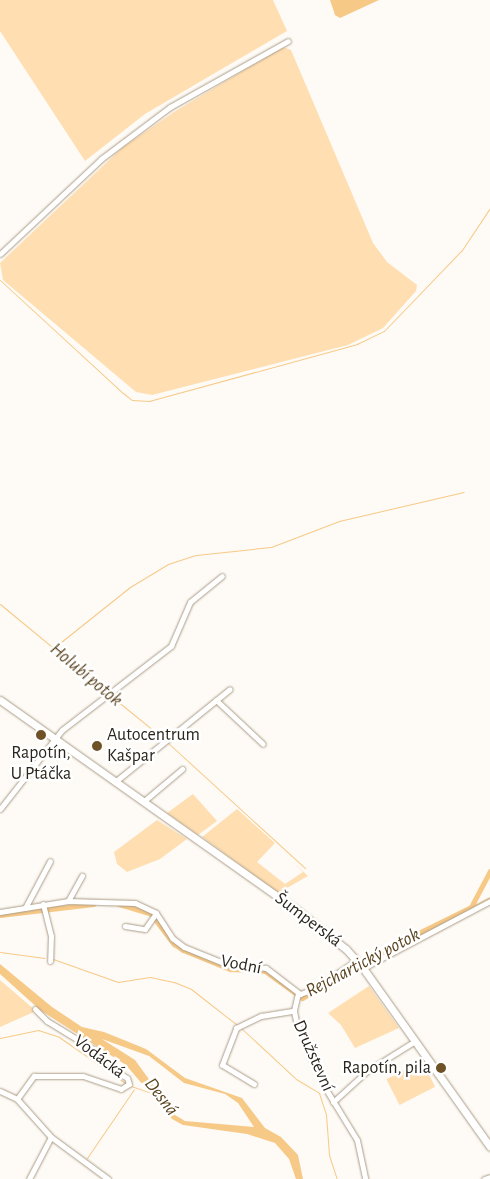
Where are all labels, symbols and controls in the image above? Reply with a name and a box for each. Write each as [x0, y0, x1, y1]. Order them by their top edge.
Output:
water label: Holubí potok [45, 638, 127, 712]
place label: Autocentrum Kašpar [107, 725, 200, 768]
marker: Rapotín, U Ptáčka [35, 729, 47, 741]
marker: Autocentrum Kašpar [91, 740, 103, 752]
place label: Rapotín, U Ptáčka [11, 743, 71, 786]
street label: Šumperská [270, 888, 346, 952]
water label: Rejchartický potok [302, 923, 424, 1003]
street label: Vodní [219, 950, 263, 980]
street label: Družstevní [288, 1017, 338, 1095]
street label: Vodácká [69, 1031, 129, 1083]
place label: Rapotín, pila [342, 1057, 431, 1079]
marker: Rapotín, pila [435, 1062, 447, 1074]
water label: Desná [139, 1073, 183, 1121]

